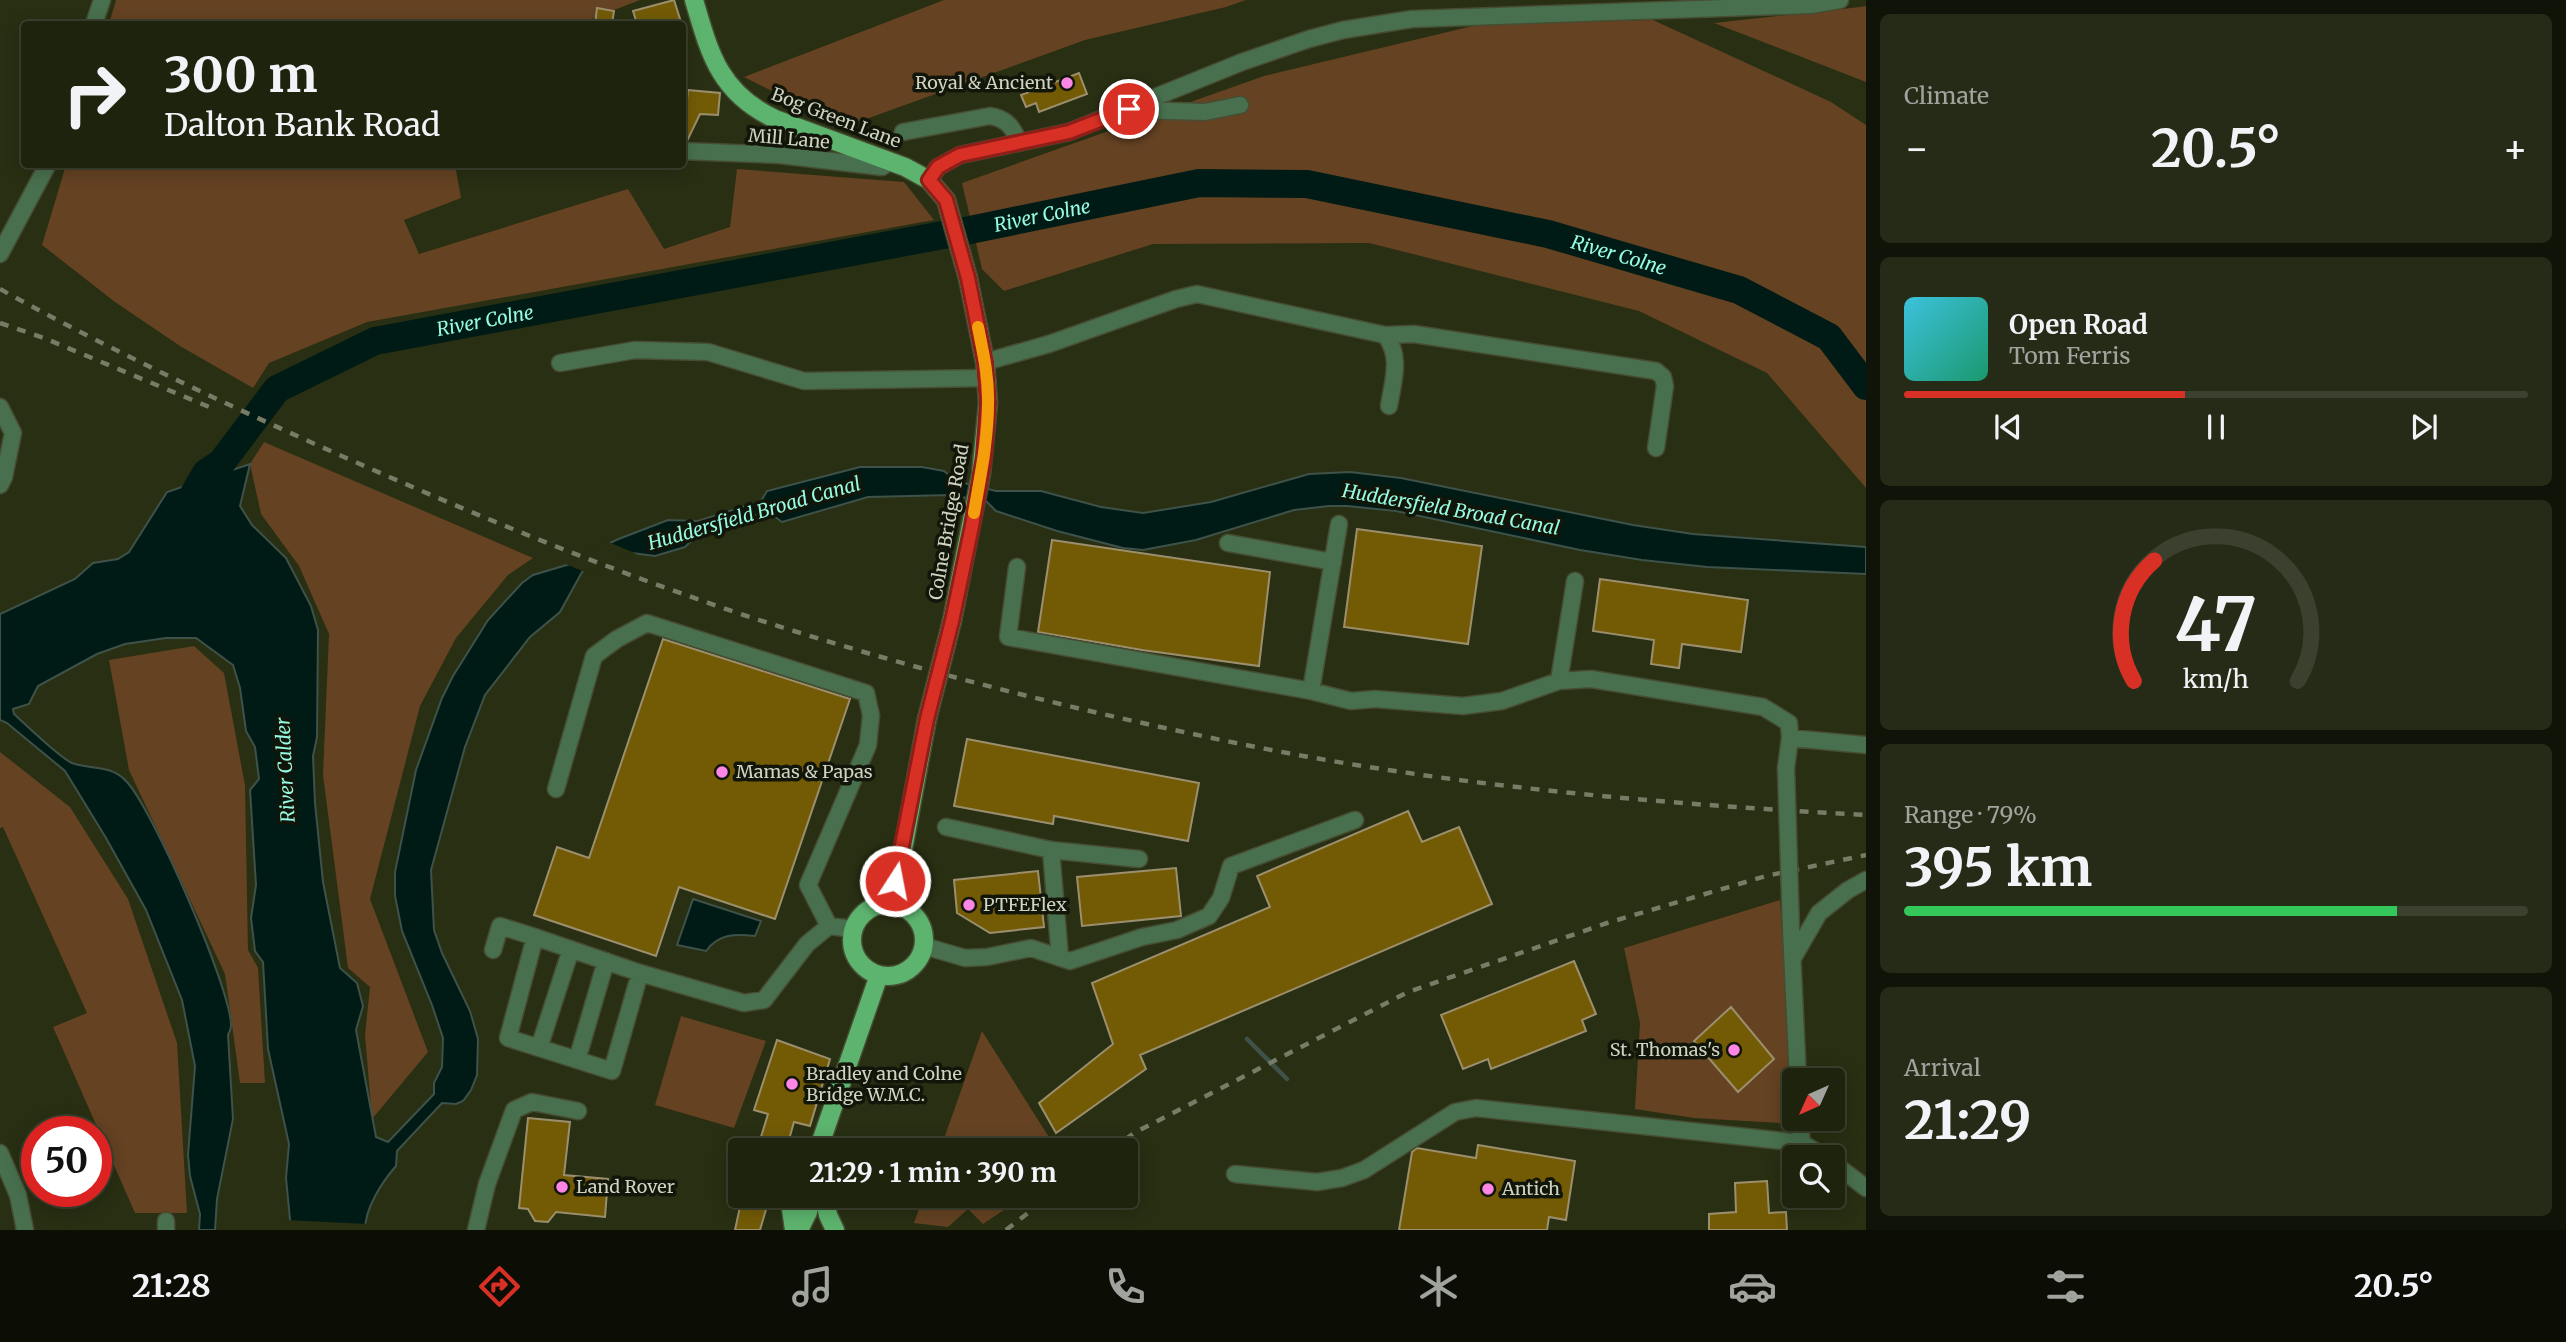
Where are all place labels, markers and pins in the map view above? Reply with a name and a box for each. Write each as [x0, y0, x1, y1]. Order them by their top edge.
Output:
place label: Royal & Ancient [915, 71, 1053, 94]
marker: Royal & Ancient [1059, 75, 1075, 91]
pin [1099, 79, 1159, 139]
place label: Mamas & Papas [736, 760, 873, 783]
marker: Mamas & Papas [714, 764, 730, 780]
place label: PTFEFlex [983, 893, 1067, 916]
marker: PTFEFlex [961, 897, 977, 913]
place label: St. Thomas's [1610, 1038, 1720, 1061]
marker: St. Thomas's [1726, 1042, 1742, 1058]
place label: Bradley and Colne Bridge W.M.C. [806, 1062, 962, 1106]
marker: Bradley and Colne Bridge W.M.C. [784, 1076, 800, 1092]
place label: Land Rover [576, 1175, 675, 1198]
place label: Antich [1501, 1177, 1560, 1200]
marker: Land Rover [554, 1179, 570, 1195]
marker: Antich [1480, 1181, 1496, 1197]

